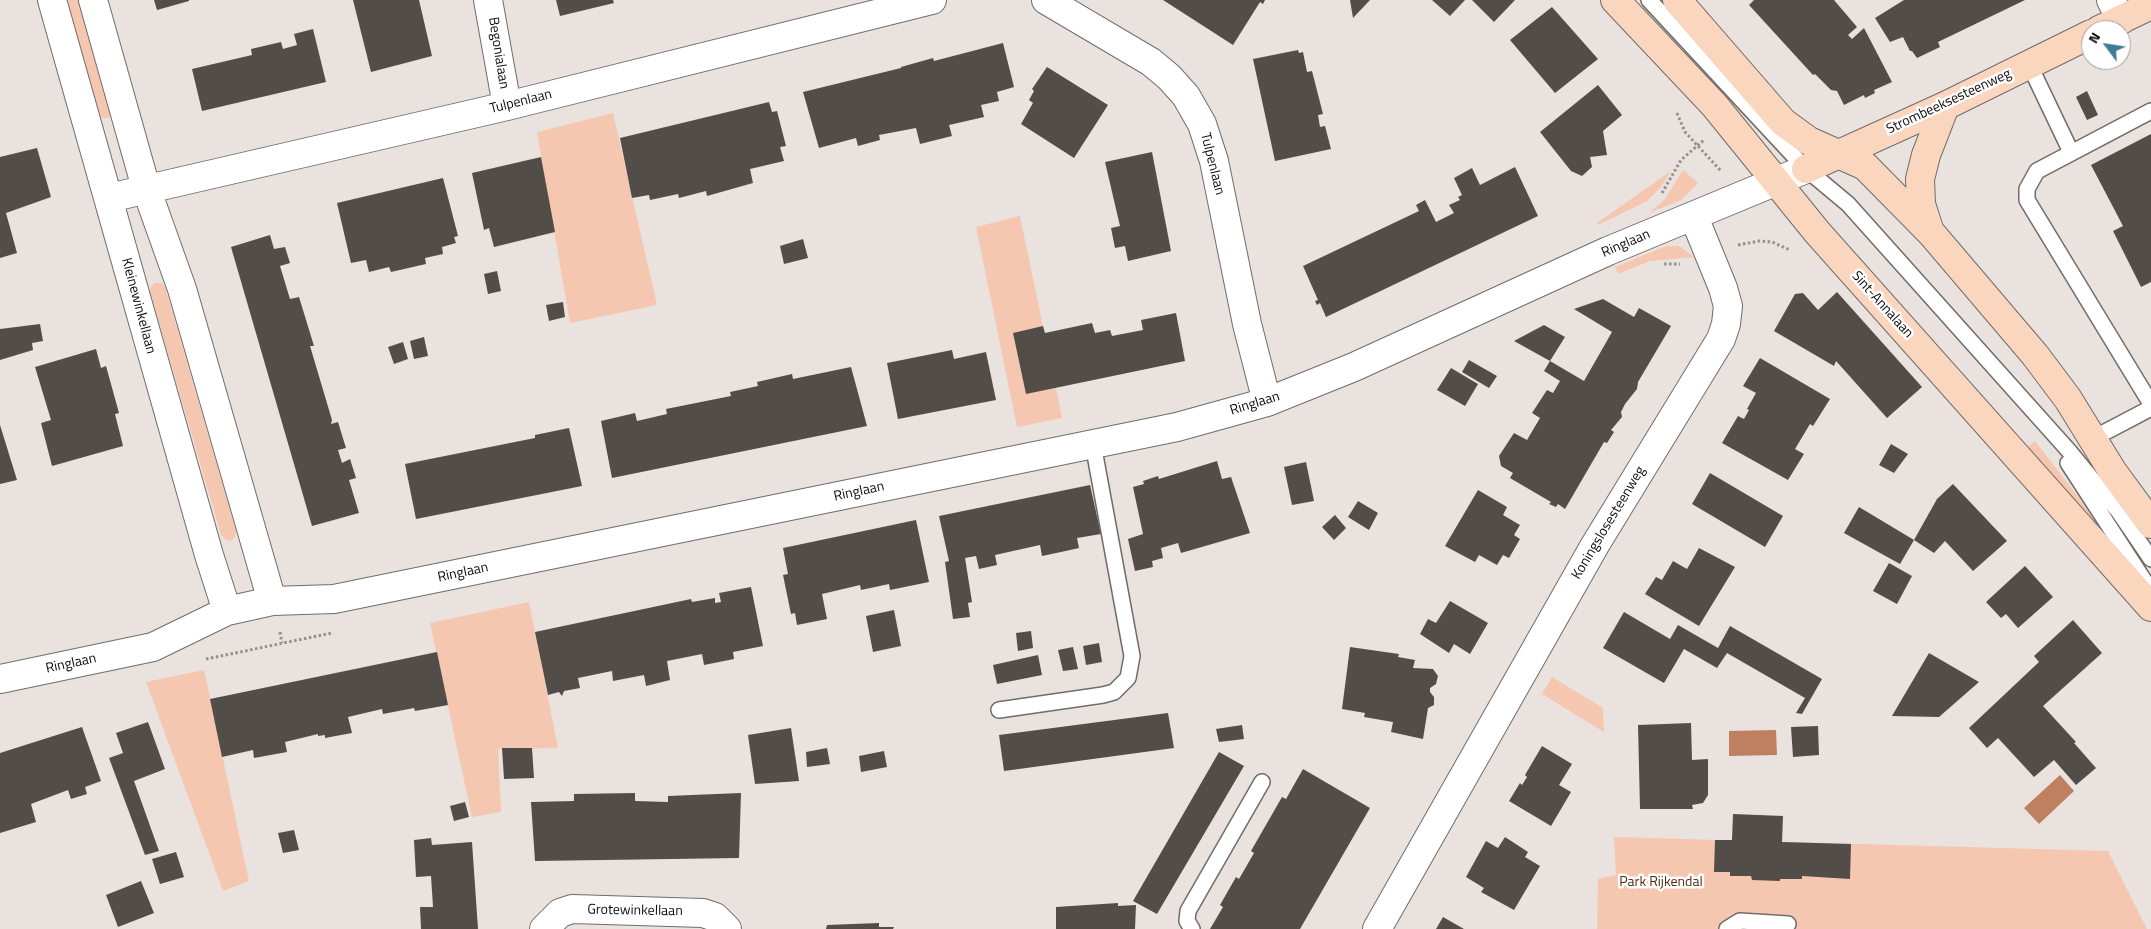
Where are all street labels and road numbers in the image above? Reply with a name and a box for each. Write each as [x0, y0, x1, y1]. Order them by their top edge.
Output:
street label: Begonialaan [484, 16, 512, 90]
street label: Strombeeksesteenweg [1884, 66, 2014, 138]
street label: Tulpenlaan [488, 86, 554, 118]
street label: Tulpenlaan [1196, 131, 1228, 197]
street label: Ringlaan [1599, 226, 1653, 262]
street label: Kleinewinkellaan [117, 256, 159, 356]
street label: Sint-Annalaan [1848, 268, 1916, 342]
street label: Ringlaan [1228, 388, 1282, 420]
street label: Koningslosesteenweg [1569, 463, 1649, 583]
street label: Ringlaan [832, 478, 886, 506]
street label: Ringlaan [436, 559, 490, 587]
street label: Ringlaan [44, 650, 98, 678]
street label: Grotewinkellaan [587, 902, 683, 920]

